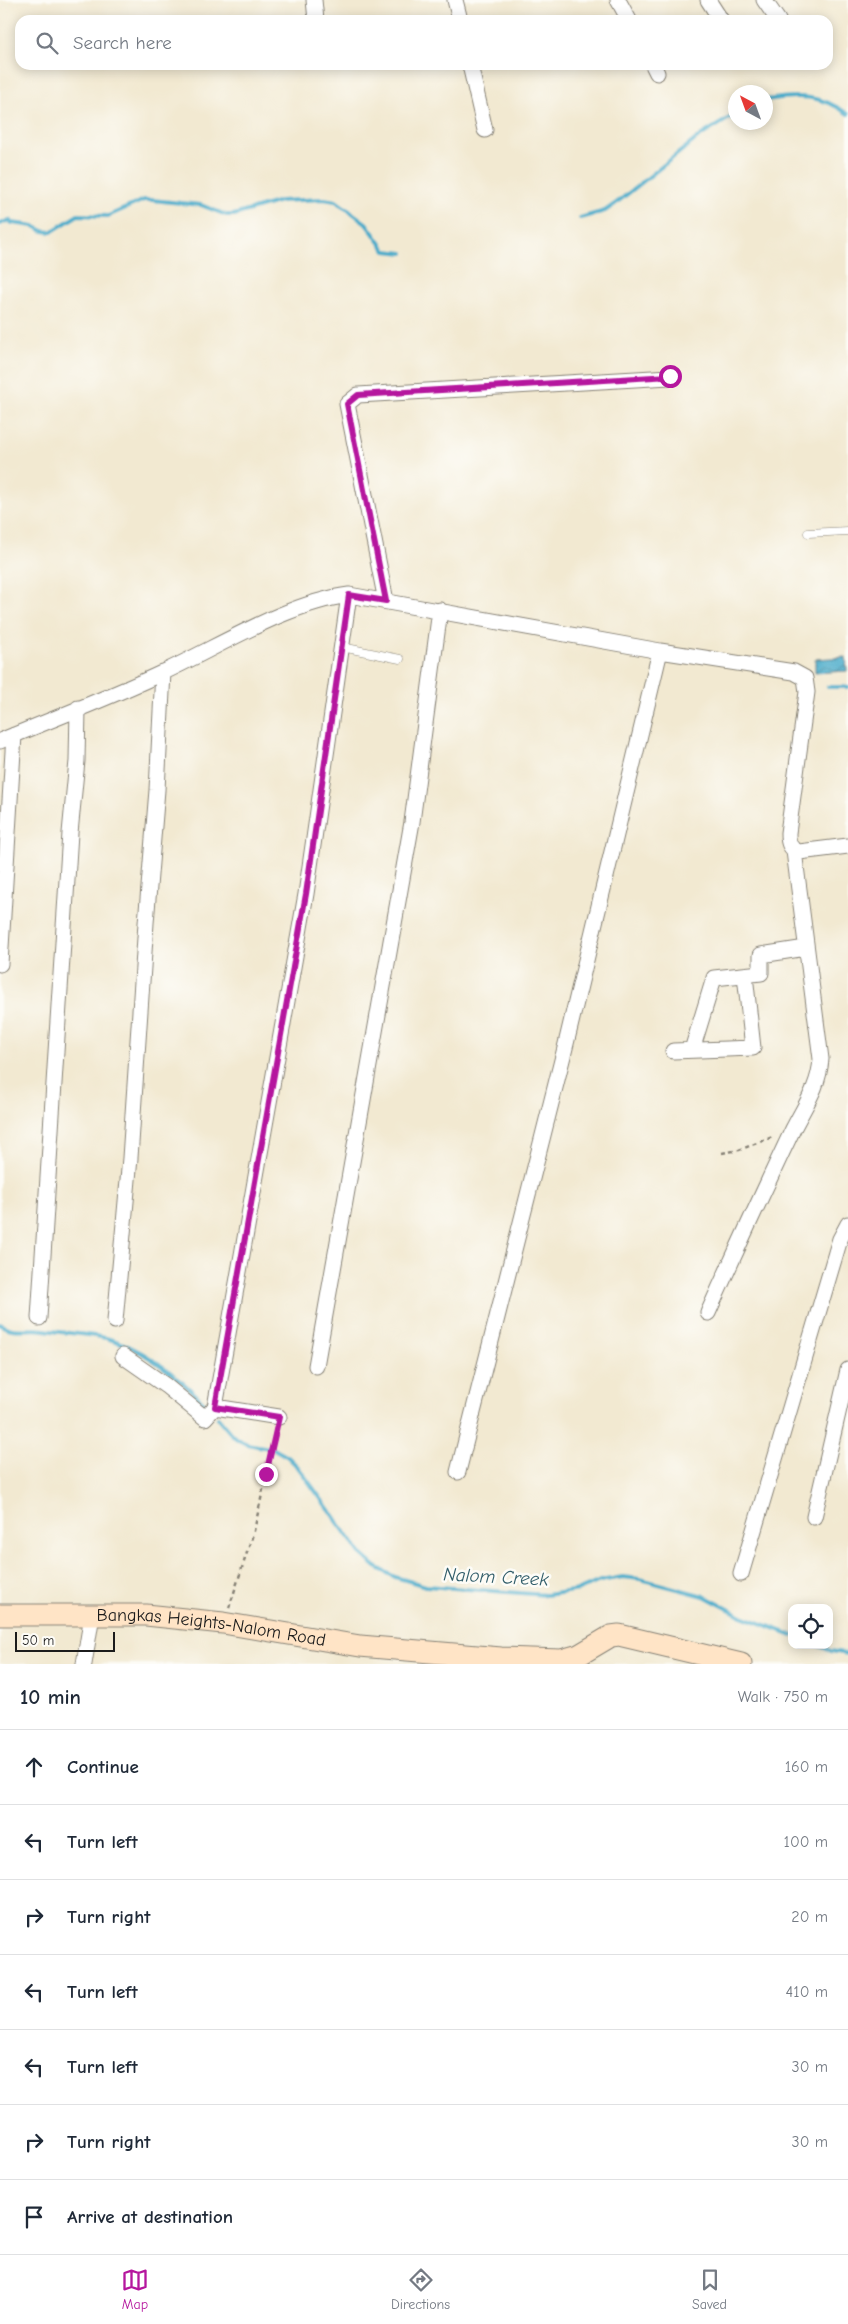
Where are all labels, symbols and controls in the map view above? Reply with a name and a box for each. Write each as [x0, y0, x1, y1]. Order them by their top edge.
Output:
search box [15, 15, 833, 70]
icon: search [33, 29, 61, 57]
text: Search here [73, 32, 172, 54]
north arrow [728, 85, 773, 130]
route start [659, 365, 682, 388]
route end [255, 1463, 278, 1486]
water label: Nalom Creek [443, 1563, 550, 1591]
map controls [788, 1604, 833, 1649]
button: locate [788, 1604, 833, 1649]
street label: Bangkas Heights-Nalom Road [97, 1605, 327, 1651]
scale bar [15, 1629, 115, 1652]
text: 50 m [22, 1632, 54, 1649]
text: 10 min [20, 1685, 81, 1709]
text: Walk · 750 m [738, 1688, 828, 1706]
icon: ahead [20, 1753, 48, 1781]
text: Continue [67, 1756, 139, 1778]
text: 160 m [785, 1758, 828, 1776]
icon: left [20, 1828, 48, 1856]
text: Turn left [67, 1831, 138, 1853]
text: 100 m [784, 1833, 828, 1851]
icon: right [20, 1903, 48, 1931]
text: Turn right [67, 1906, 151, 1928]
text: 20 m [791, 1908, 828, 1926]
icon: left [20, 1978, 48, 2006]
text: Turn left [67, 1981, 138, 2003]
text: 410 m [786, 1983, 828, 2001]
icon: left [20, 2053, 48, 2081]
text: Turn left [67, 2056, 138, 2078]
text: 30 m [792, 2058, 828, 2076]
icon: right [20, 2128, 48, 2156]
text: Turn right [67, 2131, 151, 2153]
text: 30 m [792, 2133, 828, 2151]
icon: arrive [20, 2203, 48, 2231]
text: Arrive at destination [67, 2206, 233, 2228]
tab: Map [121, 2266, 149, 2313]
tab: Directions [391, 2266, 450, 2313]
tab: Saved [692, 2266, 727, 2313]

